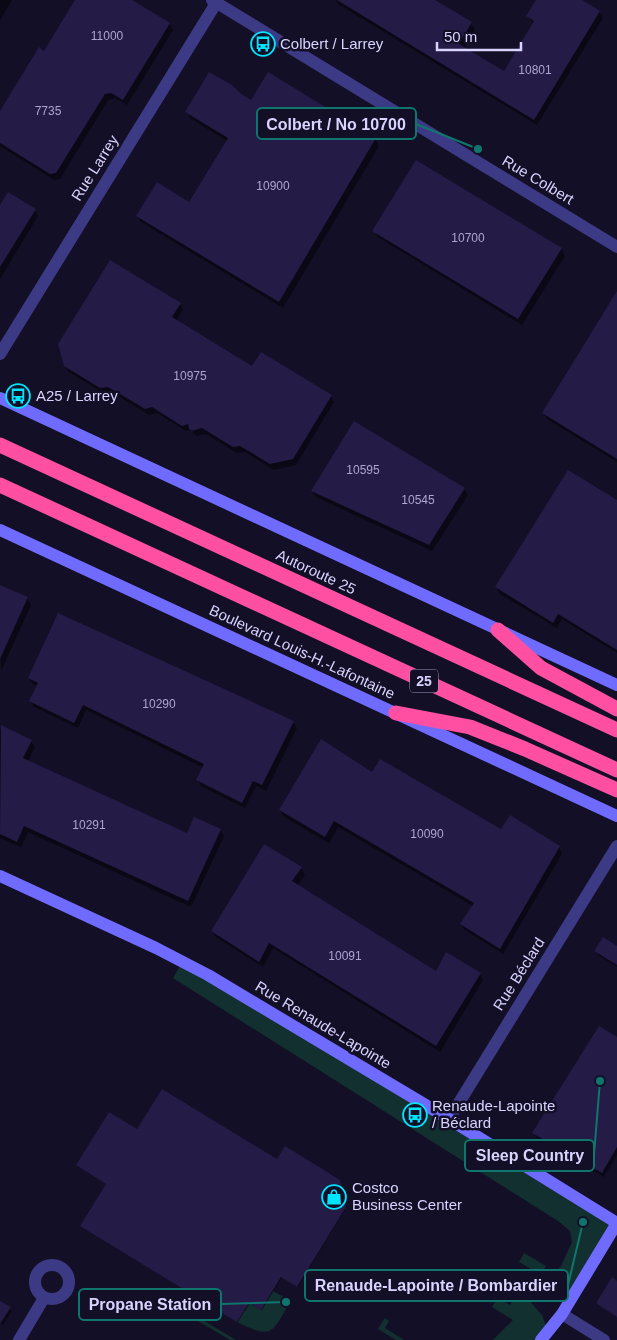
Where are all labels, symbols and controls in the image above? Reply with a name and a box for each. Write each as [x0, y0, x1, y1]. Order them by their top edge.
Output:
scale bar [437, 20, 521, 52]
text: 50 m [444, 28, 477, 45]
house number: 11000 [91, 29, 124, 43]
bus stop icon: Colbert / Larrey [250, 31, 276, 57]
place label: Colbert / Larrey [280, 35, 384, 52]
house number: 10801 [518, 63, 552, 77]
house number: 7735 [35, 104, 62, 118]
callout: Colbert / No 10700 [257, 108, 416, 139]
text: Colbert / No 10700 [266, 116, 406, 133]
street label: Rue Larrey [68, 131, 122, 204]
street label: Rue Colbert [500, 152, 578, 208]
house number: 10900 [256, 179, 290, 193]
house number: 10700 [451, 231, 485, 245]
house number: 10975 [173, 369, 207, 383]
bus stop icon: A25 / Larrey [5, 383, 31, 409]
place label: A25 / Larrey [36, 387, 118, 404]
house number: 10595 [346, 463, 380, 477]
house number: 10545 [401, 493, 435, 507]
street label: Autoroute 25 [274, 546, 359, 597]
street label: Boulevard Louis-H.-Lafontaine [207, 601, 398, 702]
road number: 25 [410, 669, 438, 692]
house number: 10290 [142, 697, 176, 711]
house number: 10291 [72, 818, 106, 832]
house number: 10090 [410, 827, 444, 841]
street label: Rue Béclard [489, 934, 548, 1013]
house number: 10091 [328, 949, 362, 963]
street label: Rue Renaude-Lapointe [252, 977, 394, 1072]
place label: Renaude-Lapointe / Béclard [432, 1097, 555, 1131]
bus stop icon: Renaude-Lapointe / Béclard [402, 1102, 428, 1128]
callout: Sleep Country [465, 1140, 594, 1171]
text: Sleep Country [476, 1147, 584, 1164]
place label: Costco Business Center [352, 1179, 462, 1213]
shop icon: Costco Business Center [321, 1184, 347, 1210]
callout: Renaude-Lapointe / Bombardier [305, 1270, 568, 1301]
text: Renaude-Lapointe / Bombardier [315, 1277, 557, 1294]
callout: Propane Station [79, 1289, 221, 1320]
text: Propane Station [89, 1296, 211, 1313]

